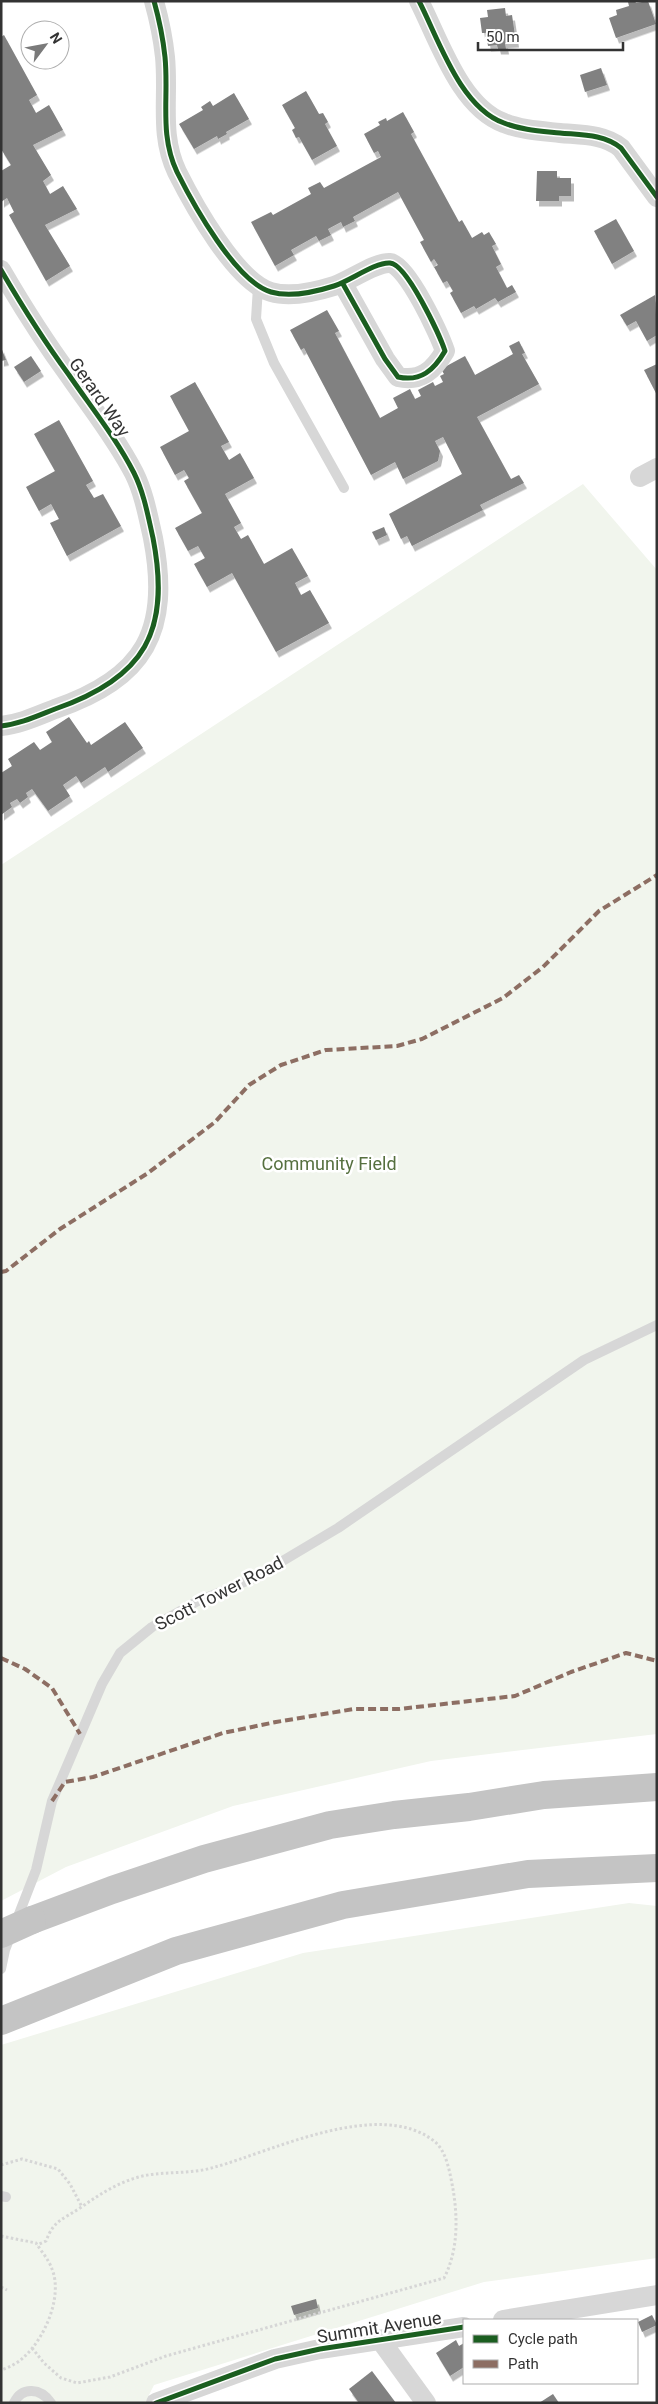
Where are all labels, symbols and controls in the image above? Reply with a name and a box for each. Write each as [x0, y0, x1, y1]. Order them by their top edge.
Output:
north arrow [20, 20, 70, 70]
scale bar [478, 20, 623, 52]
text: 50 m [486, 28, 520, 46]
text: N [47, 30, 65, 47]
street label: Gerard Way [65, 353, 135, 441]
park label: Community Field [261, 1153, 397, 1174]
street label: Scott Tower Road [151, 1552, 287, 1634]
street label: Summit Avenue [315, 2307, 443, 2347]
legend [463, 2319, 638, 2384]
text: Cycle path [508, 2330, 578, 2348]
text: Path [508, 2355, 539, 2373]

